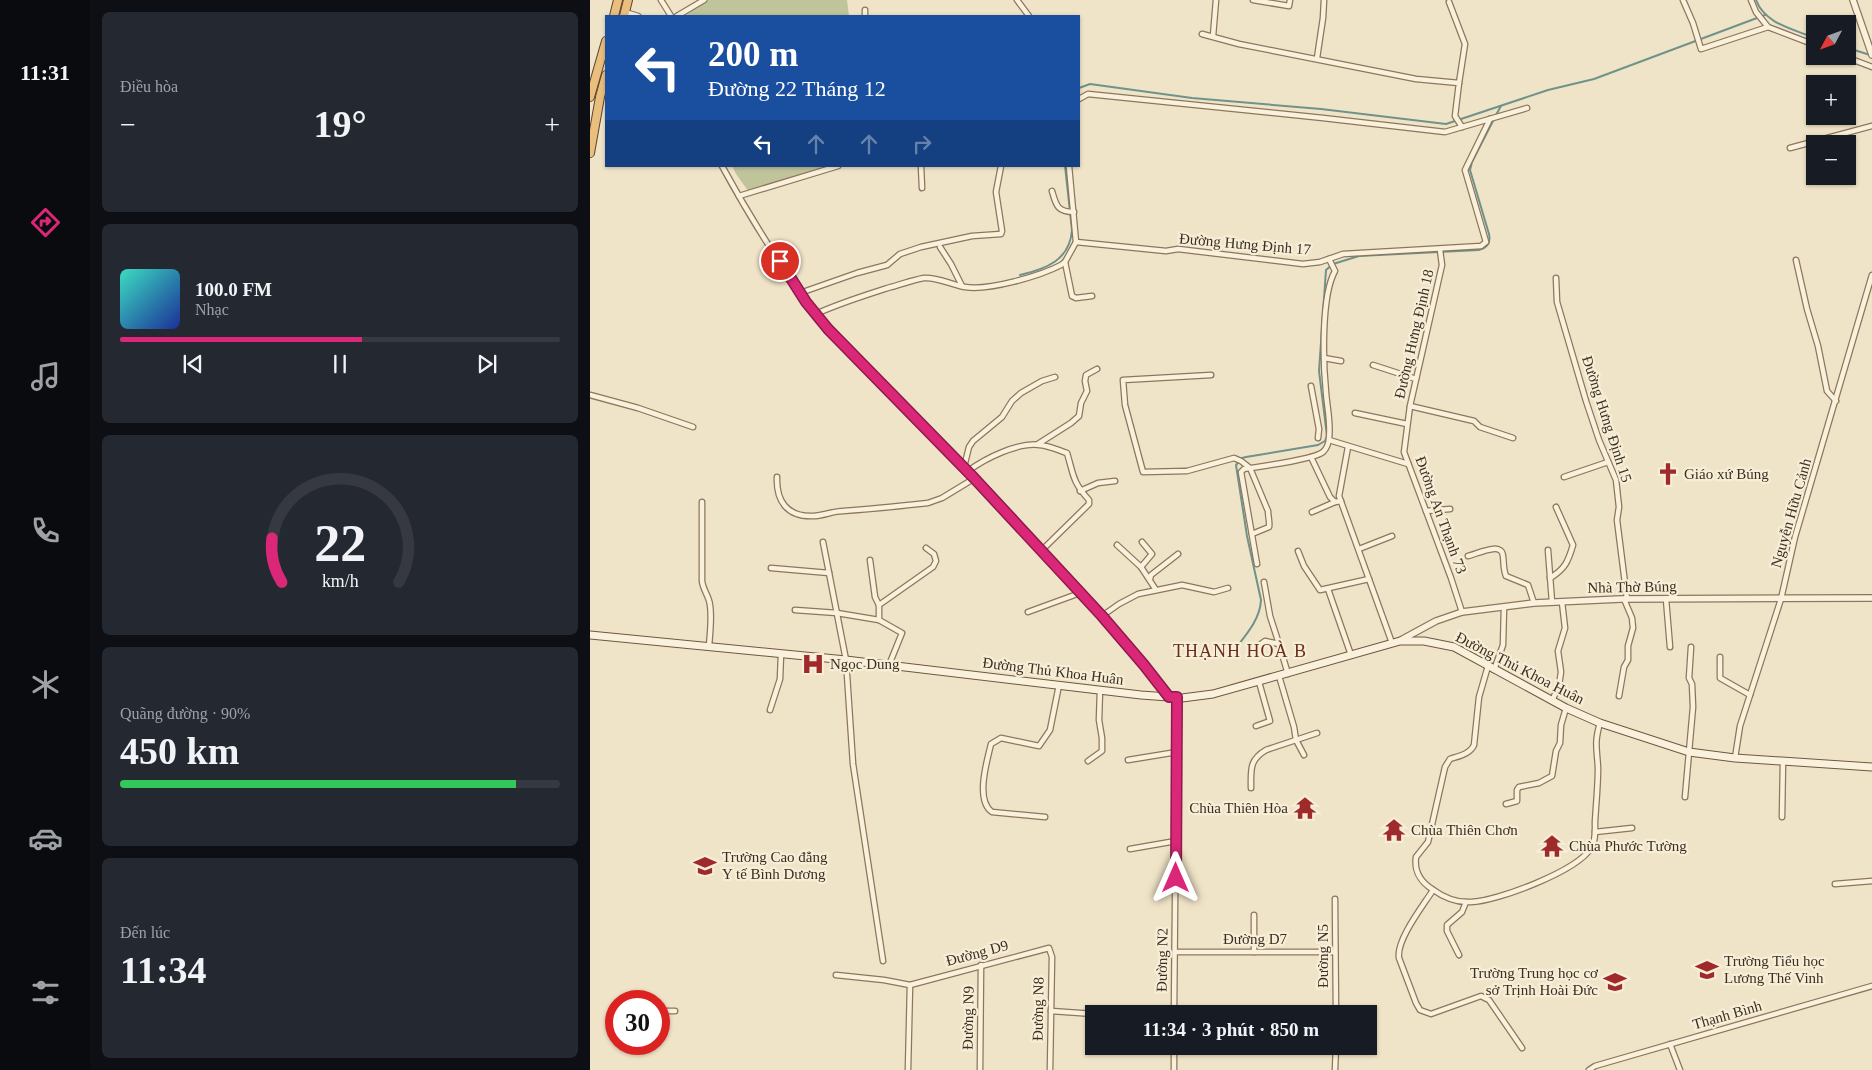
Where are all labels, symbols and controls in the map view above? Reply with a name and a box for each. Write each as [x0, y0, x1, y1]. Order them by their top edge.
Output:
north arrow [1806, 15, 1856, 65]
map controls [1806, 15, 1856, 185]
icon: left [625, 35, 690, 100]
text: 200 m [708, 35, 798, 74]
text: 11:31 [20, 60, 70, 85]
button: + [1806, 75, 1856, 125]
text: Đường 22 Tháng 12 [708, 76, 886, 101]
text: Điều hòa [120, 78, 178, 95]
text: 19° [313, 103, 367, 145]
text: − [120, 109, 136, 140]
text: + [544, 109, 560, 140]
icon: left [749, 130, 777, 158]
icon: ahead [802, 130, 830, 158]
icon: ahead [855, 130, 883, 158]
icon: right [908, 130, 936, 158]
button: − [1806, 135, 1856, 185]
icon: directions [28, 205, 63, 240]
street label: Đường Hưng Định 17 [1178, 230, 1312, 258]
pin [759, 240, 801, 282]
icon: arrive [766, 247, 794, 275]
street label: Đường Hưng Định 18 [1391, 268, 1437, 400]
text: 100.0 FM [195, 279, 272, 300]
text: Nhạc [195, 301, 229, 318]
icon: previous [179, 350, 207, 378]
icon: pause [326, 350, 354, 378]
icon: next [473, 350, 501, 378]
street label: Đường Hưng Định 15 [1579, 354, 1635, 484]
icon: music [28, 359, 63, 394]
street label: Đường An Thạnh 73 [1412, 454, 1470, 576]
street label: Nguyễn Hữu Cảnh [1768, 456, 1814, 570]
church icon: Giáo xứ Búng [1655, 461, 1681, 487]
place label: Giáo xứ Búng [1684, 466, 1769, 482]
icon: phone [28, 513, 63, 548]
text: 22 [314, 515, 366, 572]
text: km/h [322, 571, 358, 591]
street label: Nhà Thờ Búng [1587, 578, 1677, 596]
street label: Đường Thủ Khoa Huân [1453, 629, 1587, 708]
district label: THẠNH HOÀ B [1173, 640, 1307, 661]
hospital icon: Ngọc Dung [800, 651, 826, 677]
street label: Đường Thủ Khoa Huân [982, 654, 1125, 688]
place label: Ngọc Dung [830, 656, 900, 672]
icon: climate [28, 667, 63, 702]
text: Quãng đường · 90% [120, 705, 250, 722]
text: 450 km [120, 730, 239, 772]
temple icon: Chùa Thiên Hòa [1292, 795, 1318, 821]
place label: Chùa Thiên Hòa [1189, 800, 1288, 816]
temple icon: Chùa Thiên Chơn [1381, 817, 1407, 843]
icon: car [28, 821, 63, 856]
place label: Chùa Thiên Chơn [1411, 822, 1518, 838]
temple icon: Chùa Phước Tường [1539, 833, 1565, 859]
place label: Chùa Phước Tường [1569, 838, 1687, 854]
place label: Trường Cao đẳng Y tế Bình Dương [722, 849, 828, 882]
position arrow [1149, 851, 1201, 903]
school or university icon: Trường Cao đẳng Y tế Bình Dương [692, 853, 718, 879]
text: Đến lúc [120, 924, 170, 941]
street label: Đường N5 [1315, 924, 1331, 988]
street label: Đường N2 [1153, 928, 1171, 992]
street label: Đường D7 [1223, 931, 1287, 947]
street label: Đường D9 [944, 937, 1010, 969]
text: 11:34 [120, 949, 207, 991]
place label: Trường Tiểu học Lương Thế Vinh [1724, 953, 1825, 986]
school or university icon: Trường Tiểu học Lương Thế Vinh [1694, 957, 1720, 983]
place label: Trường Trung học cơ sở Trịnh Hoài Đức [1470, 965, 1599, 998]
school or university icon: Trường Trung học cơ sở Trịnh Hoài Đức [1602, 969, 1628, 995]
icon: filters [28, 975, 63, 1010]
street label: Đường N8 [1029, 977, 1047, 1041]
street label: Đường N9 [959, 986, 977, 1050]
speed limit sign: 30 [605, 990, 670, 1055]
street label: Thạnh Bình [1691, 997, 1764, 1033]
text: 11:34 · 3 phút · 850 m [1143, 1019, 1319, 1040]

